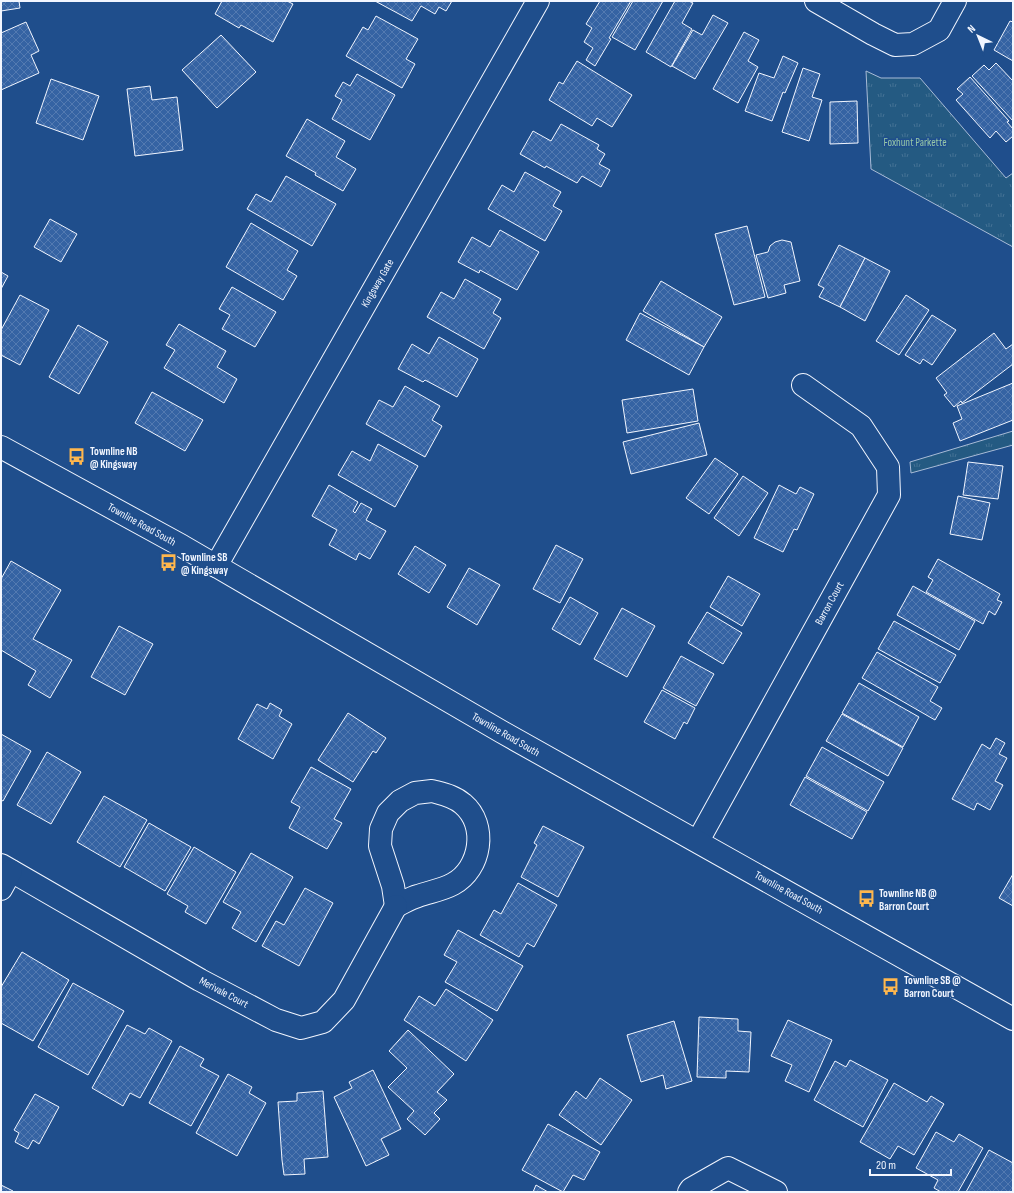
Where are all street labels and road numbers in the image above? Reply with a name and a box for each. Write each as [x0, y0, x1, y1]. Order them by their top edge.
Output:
street label: Kingsway Gate [358, 257, 396, 310]
street label: Townline Road South [105, 500, 179, 549]
street label: Barron Court [812, 579, 847, 627]
street label: Townline Road South [469, 710, 542, 759]
street label: Townline Road South [752, 868, 826, 917]
street label: Merivale Court [197, 974, 251, 1011]

